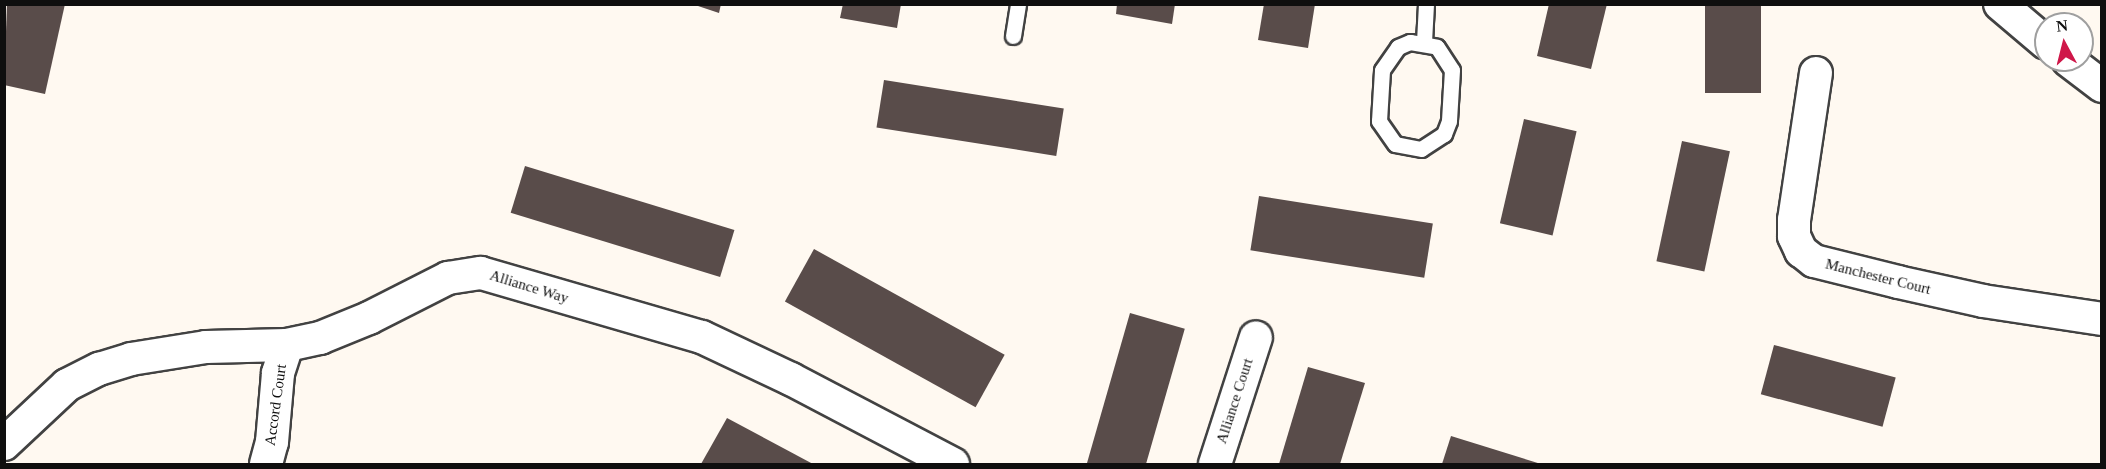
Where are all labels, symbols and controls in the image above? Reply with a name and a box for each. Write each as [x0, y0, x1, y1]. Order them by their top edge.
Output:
north arrow [2034, 12, 2094, 72]
text: N [2055, 16, 2069, 35]
street label: Manchester Court [1823, 255, 1933, 299]
street label: Alliance Way [487, 266, 571, 308]
street label: Alliance Court [1213, 356, 1257, 446]
street label: Accord Court [261, 363, 291, 447]

